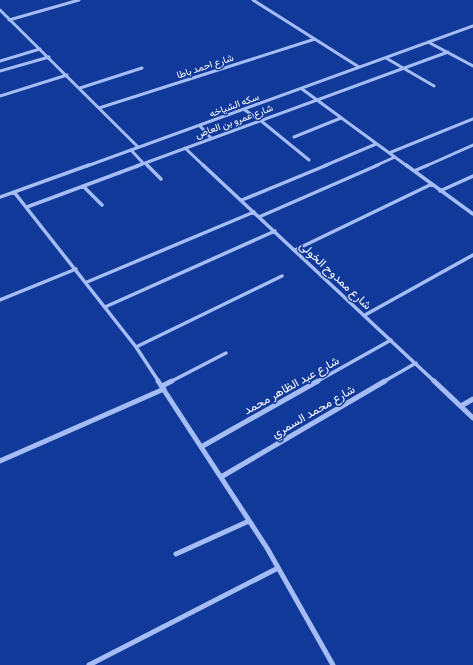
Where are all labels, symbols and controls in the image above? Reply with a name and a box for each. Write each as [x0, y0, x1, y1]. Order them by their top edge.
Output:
street label: شارع احمد باطا [175, 51, 235, 81]
street label: سكه الشياخه [207, 90, 261, 120]
street label: شارع عمرو بن العاص [193, 101, 275, 141]
street label: شارع ممدوح الخولى [295, 238, 375, 314]
street label: شارع عبد الظاهر محمد [241, 353, 342, 419]
street label: شارع محمد السمري [269, 381, 359, 443]

